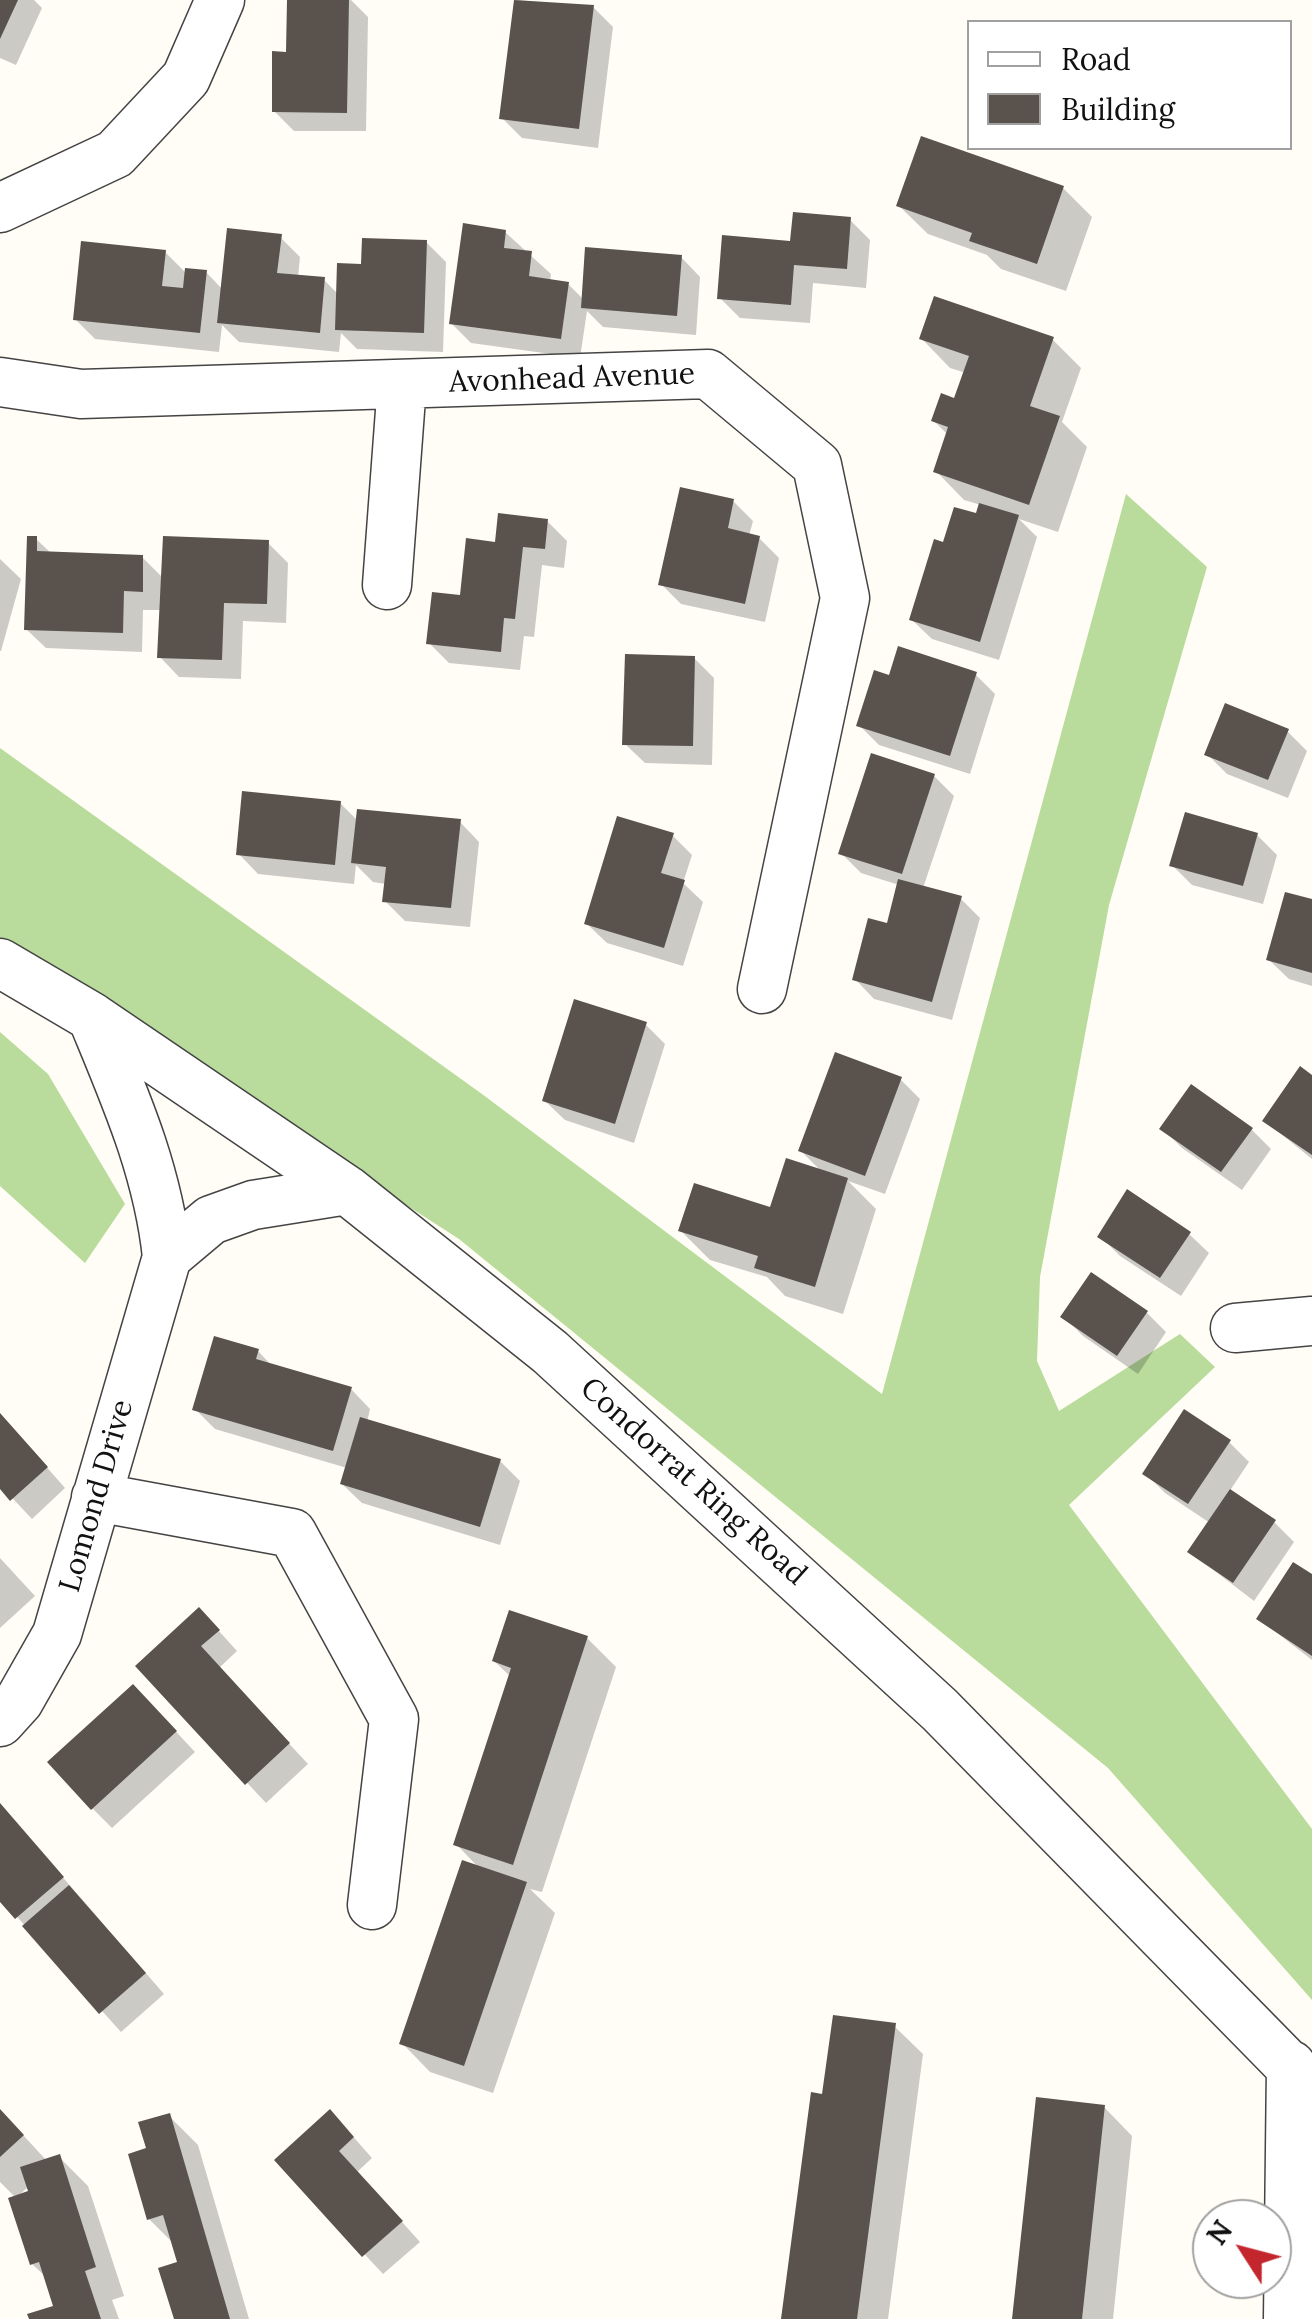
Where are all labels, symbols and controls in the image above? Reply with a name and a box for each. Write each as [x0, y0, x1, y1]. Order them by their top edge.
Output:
legend [967, 20, 1292, 150]
text: Road [1061, 40, 1131, 78]
text: Building [1061, 90, 1175, 128]
street label: Avonhead Avenue [448, 357, 696, 401]
street label: Condorrat Ring Road [572, 1371, 814, 1593]
street label: Lomond Drive [52, 1396, 142, 1596]
north arrow [1192, 2199, 1292, 2299]
text: N [1198, 2213, 1240, 2252]

